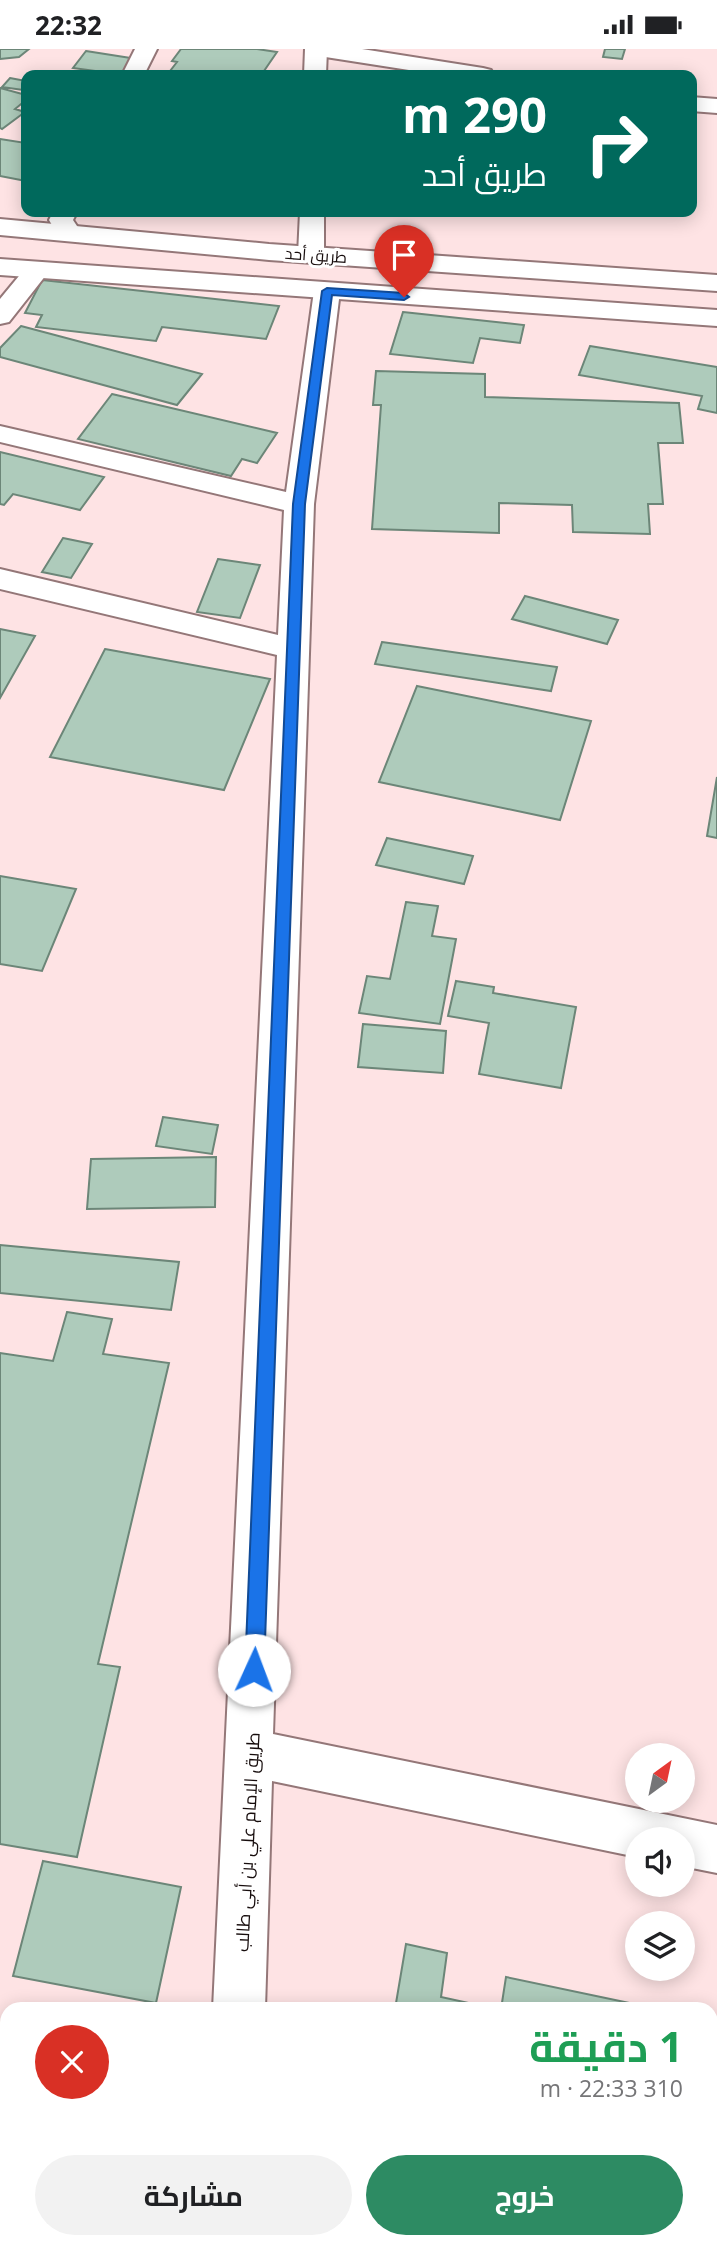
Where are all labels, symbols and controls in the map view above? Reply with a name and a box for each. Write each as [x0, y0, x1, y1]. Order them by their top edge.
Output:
text: 22:32 [35, 7, 102, 43]
text: 290 m [402, 81, 547, 147]
icon: right [571, 98, 662, 189]
text: طريق أحد [422, 152, 547, 195]
pin [374, 225, 434, 297]
icon: arrive [385, 236, 423, 274]
street label: طريق أحد [284, 242, 348, 268]
position arrow [217, 1633, 291, 1707]
street label: طريق الإمام علي بن أبي طالب [229, 1732, 268, 1953]
north arrow [625, 1743, 695, 1813]
map controls [625, 1743, 695, 1981]
button: sound [625, 1827, 695, 1897]
button: layers [625, 1911, 695, 1981]
text: 1 دقيقة [529, 2017, 683, 2074]
button: close [35, 2025, 109, 2099]
text: 310 m · 22:33 [540, 2072, 683, 2104]
button: مشاركة [35, 2155, 352, 2235]
button: خروج [366, 2155, 683, 2235]

